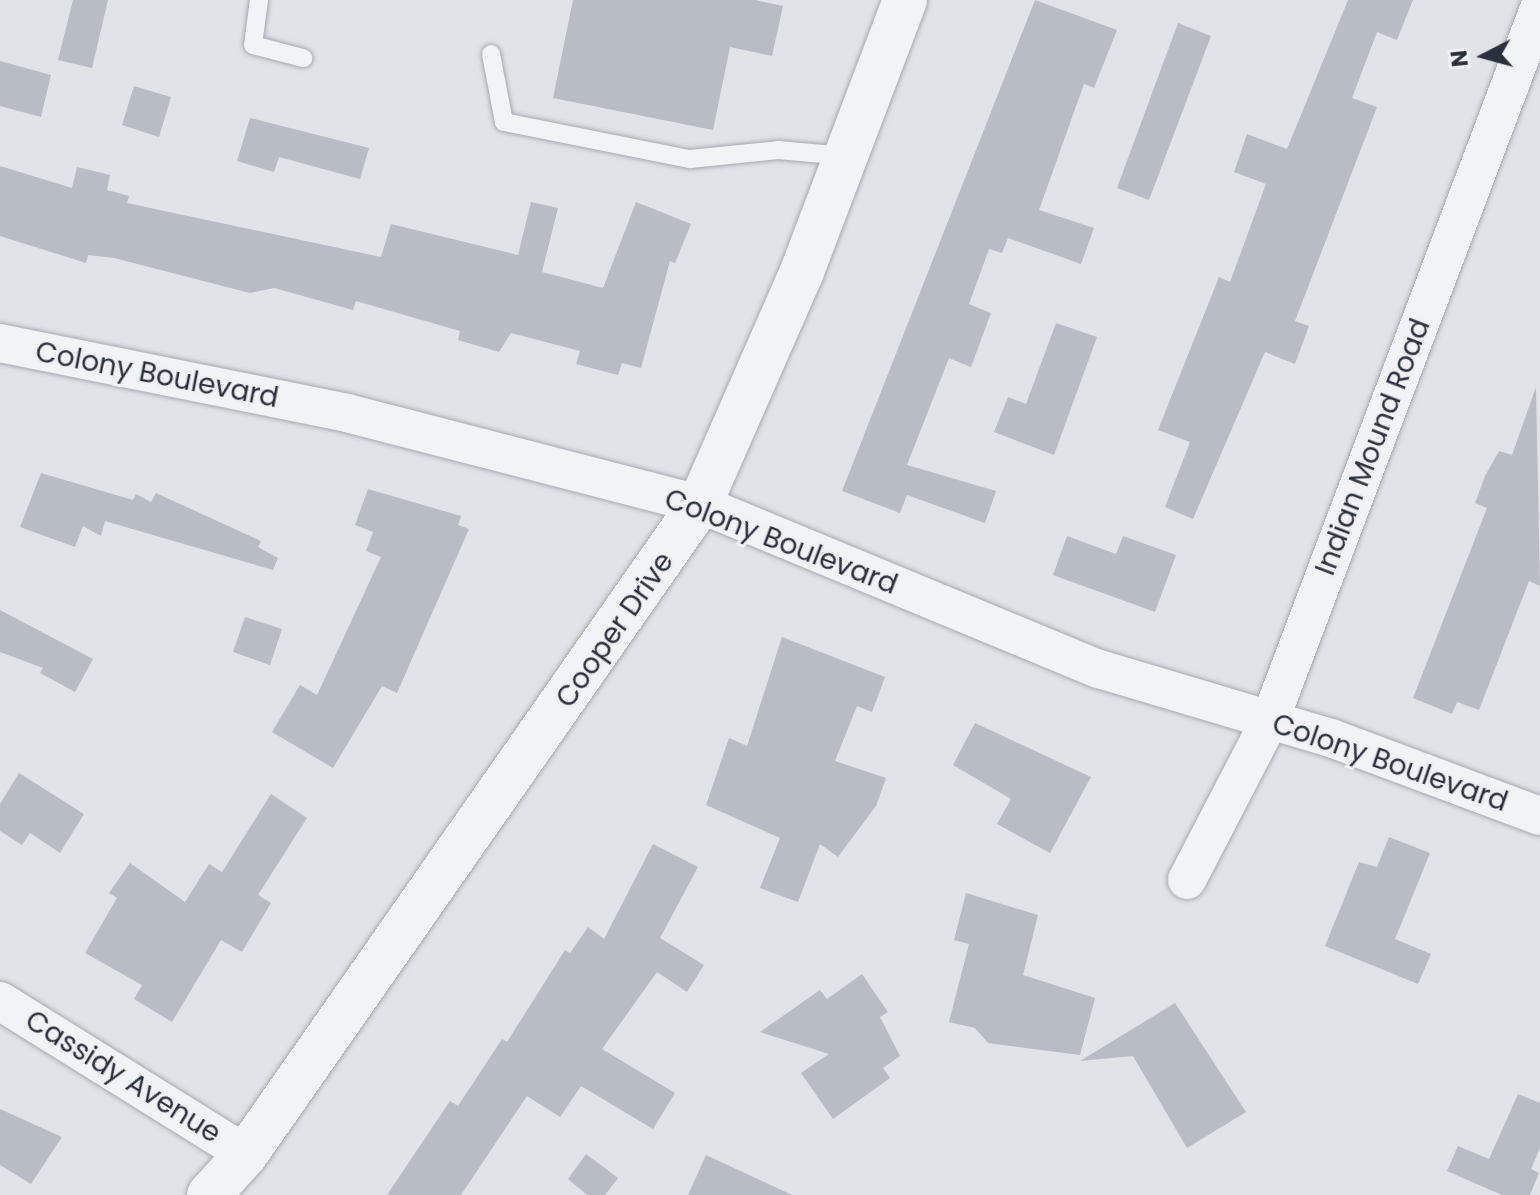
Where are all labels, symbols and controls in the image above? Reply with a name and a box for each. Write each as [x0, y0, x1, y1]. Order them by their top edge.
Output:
north arrow [1444, 16, 1524, 96]
text: N [1443, 49, 1476, 68]
street label: Indian Mound Road [1309, 314, 1437, 580]
street label: Colony Boulevard [33, 335, 281, 415]
street label: Colony Boulevard [660, 482, 902, 602]
street label: Cooper Drive [549, 546, 681, 714]
street label: Colony Boulevard [1268, 707, 1512, 819]
street label: Cassidy Avenue [19, 1003, 227, 1151]

